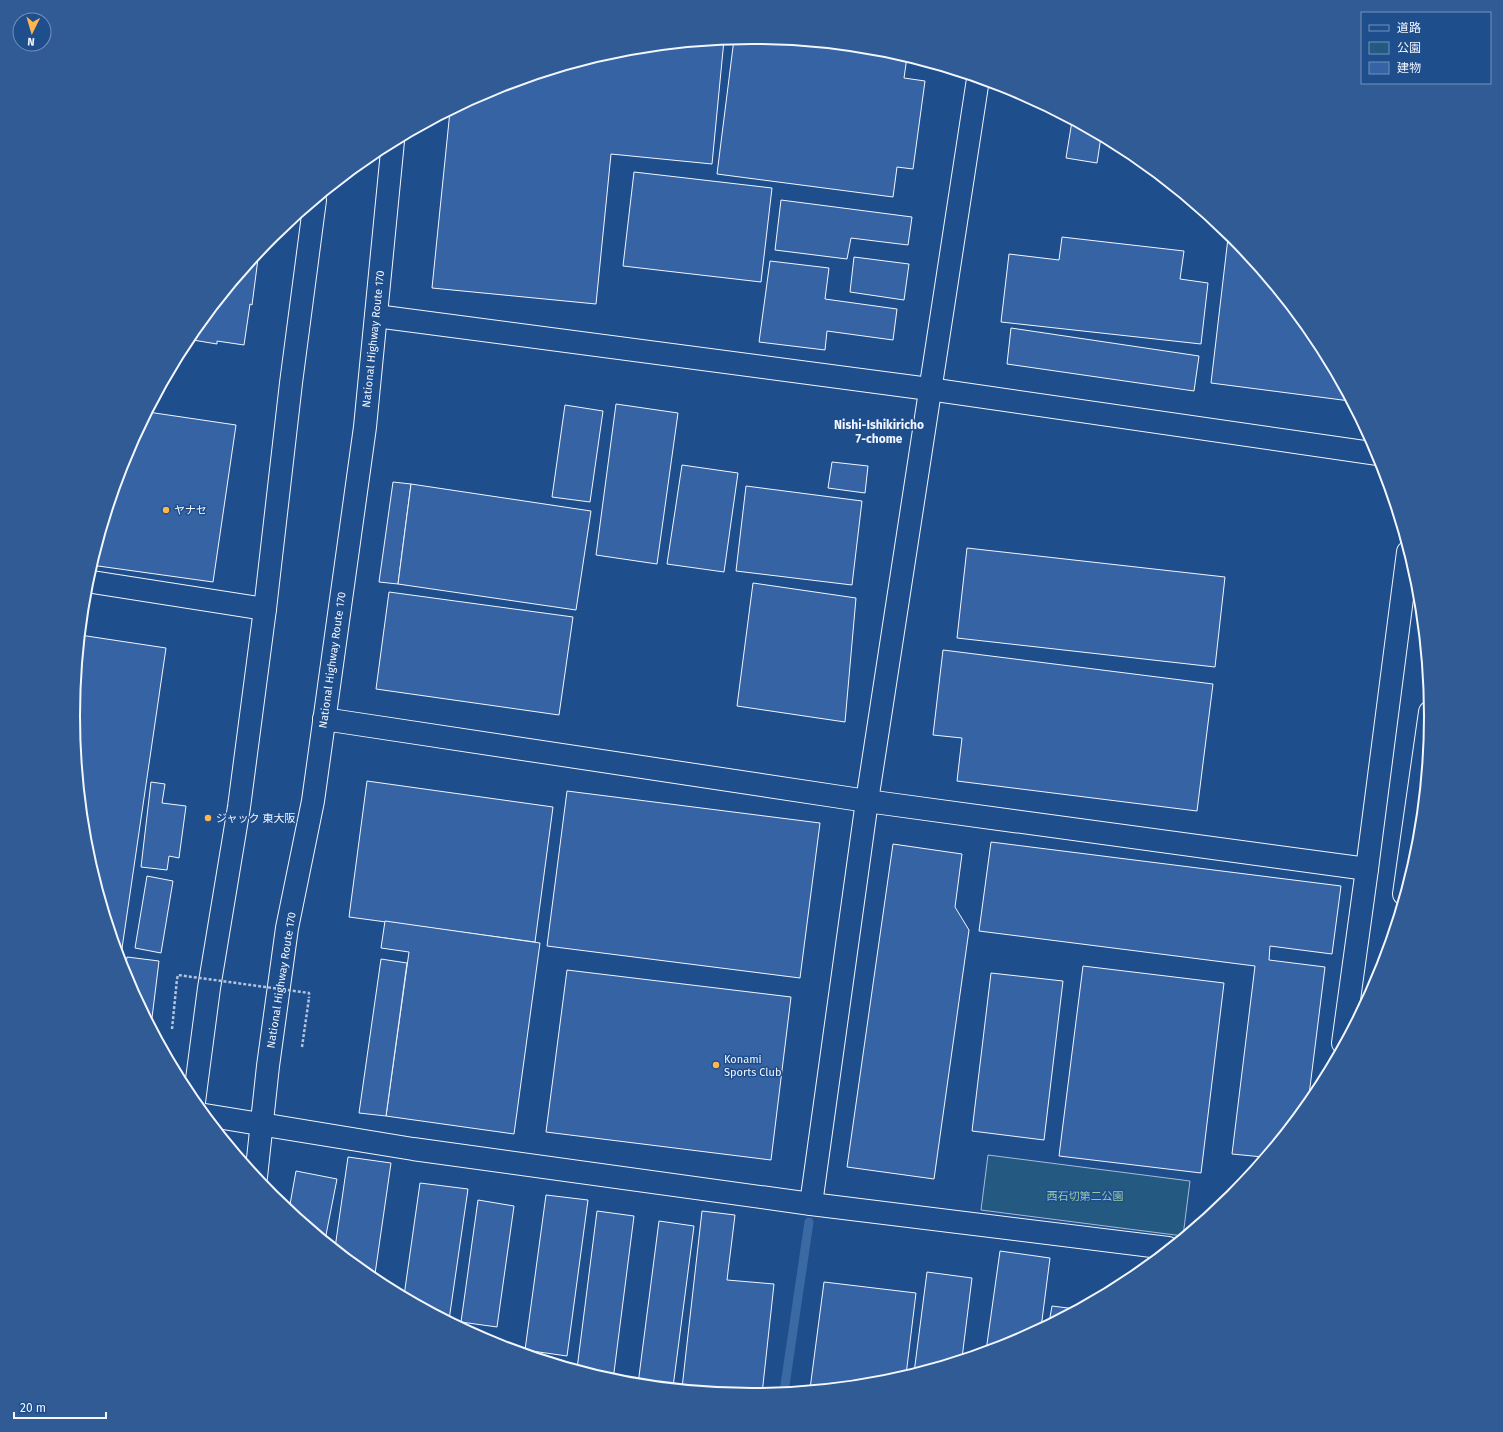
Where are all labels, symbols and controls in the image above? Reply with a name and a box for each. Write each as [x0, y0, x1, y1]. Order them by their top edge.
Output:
north arrow [12, 12, 52, 52]
legend [1361, 12, 1491, 84]
text: 道路 [1397, 21, 1421, 35]
text: N [27, 35, 35, 48]
text: 公園 [1397, 41, 1421, 55]
text: 建物 [1397, 61, 1421, 75]
street label: National Highway Route 170 [360, 270, 387, 408]
district label: Nishi-Ishikiricho 7-chome [834, 418, 924, 446]
place label: ヤナセ [174, 504, 207, 517]
marker: ヤナセ [161, 505, 171, 515]
street label: National Highway Route 170 [316, 591, 349, 729]
place label: ジャック 東大阪 [216, 812, 295, 825]
marker: ジャック 東大阪 [203, 813, 213, 823]
street label: National Highway Route 170 [264, 911, 299, 1049]
place label: Konami Sports Club [724, 1053, 781, 1079]
marker: Konami Sports Club [711, 1060, 721, 1070]
park label: 西石切第二公園 [1047, 1190, 1124, 1203]
scale bar [14, 1394, 106, 1420]
text: 20 m [20, 1401, 46, 1415]

